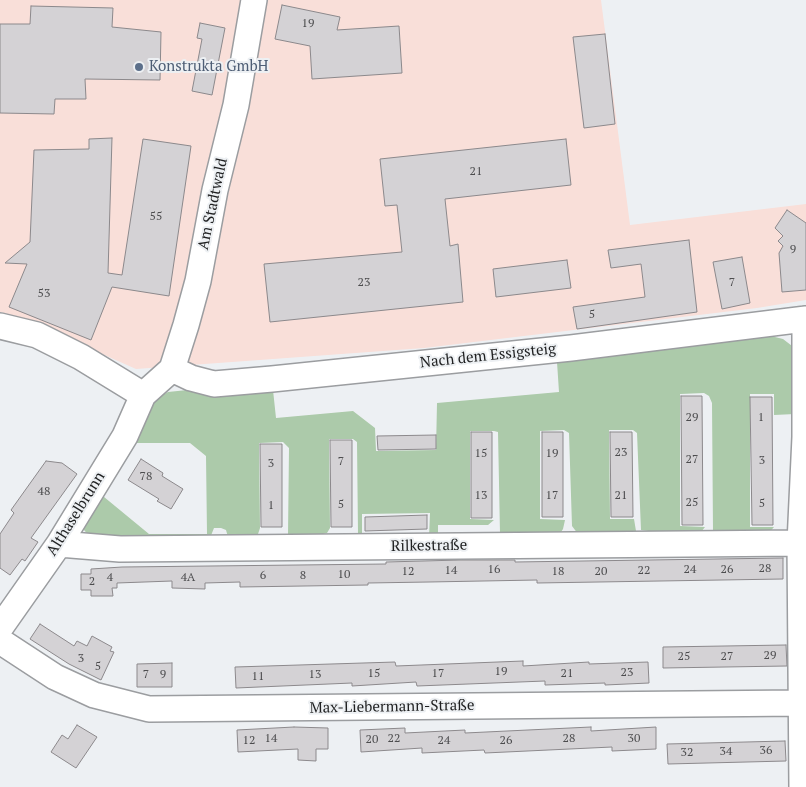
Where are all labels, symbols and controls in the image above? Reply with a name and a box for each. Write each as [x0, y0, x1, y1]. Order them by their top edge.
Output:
house number: 19 [302, 17, 314, 31]
place label: Konstrukta GmbH [149, 58, 268, 76]
marker: Konstrukta GmbH [133, 61, 145, 73]
street label: Am Stadtwald [195, 157, 231, 251]
house number: 21 [470, 165, 482, 179]
house number: 55 [150, 210, 162, 224]
house number: 9 [790, 243, 796, 257]
house number: 23 [358, 276, 370, 290]
house number: 7 [729, 276, 735, 290]
house number: 53 [38, 287, 50, 301]
house number: 5 [589, 308, 595, 322]
street label: Nach dem Essigsteig [419, 340, 557, 372]
house number: 29 [686, 411, 698, 425]
house number: 1 [758, 411, 764, 425]
house number: 23 [615, 446, 627, 460]
house number: 15 [475, 447, 487, 461]
house number: 19 [546, 447, 558, 461]
house number: 27 [686, 453, 698, 467]
house number: 3 [759, 454, 765, 468]
house number: 7 [338, 455, 344, 469]
house number: 3 [268, 457, 274, 471]
street label: Althaselbrunn [43, 469, 109, 559]
house number: 78 [140, 470, 152, 484]
house number: 48 [38, 485, 50, 499]
house number: 13 [475, 489, 487, 503]
house number: 17 [546, 489, 558, 503]
house number: 21 [615, 489, 627, 503]
house number: 25 [686, 496, 698, 510]
house number: 5 [759, 497, 765, 511]
house number: 5 [338, 498, 344, 512]
house number: 1 [268, 499, 274, 513]
street label: Rilkestraße [391, 536, 467, 556]
house number: 28 [759, 562, 771, 576]
house number: 16 [488, 563, 500, 577]
house number: 24 [684, 563, 696, 577]
house number: 26 [721, 563, 733, 577]
house number: 14 [445, 564, 457, 578]
house number: 22 [638, 564, 650, 578]
house number: 12 [402, 565, 414, 579]
house number: 18 [552, 565, 564, 579]
house number: 20 [595, 565, 607, 579]
house number: 10 [338, 568, 350, 582]
house number: 6 [260, 569, 266, 583]
house number: 8 [300, 569, 306, 583]
house number: 4 [107, 571, 113, 585]
house number: 4A [181, 571, 195, 585]
house number: 2 [89, 575, 95, 589]
house number: 29 [764, 649, 776, 663]
house number: 25 [678, 650, 690, 664]
house number: 27 [721, 650, 733, 664]
house number: 3 [78, 652, 84, 666]
house number: 5 [95, 660, 101, 674]
house number: 19 [495, 665, 507, 679]
house number: 23 [621, 666, 633, 680]
house number: 15 [368, 667, 380, 681]
house number: 17 [432, 667, 444, 681]
house number: 21 [561, 667, 573, 681]
house number: 7 [143, 668, 149, 682]
house number: 9 [160, 668, 166, 682]
house number: 13 [309, 668, 321, 682]
house number: 11 [252, 670, 264, 684]
street label: Max-Liebermann-Straße [309, 697, 475, 717]
house number: 14 [265, 732, 277, 746]
house number: 22 [388, 732, 400, 746]
house number: 28 [563, 732, 575, 746]
house number: 30 [628, 732, 640, 746]
house number: 20 [366, 733, 378, 747]
house number: 12 [243, 734, 255, 748]
house number: 24 [438, 734, 450, 748]
house number: 26 [500, 734, 512, 748]
house number: 36 [760, 744, 772, 758]
house number: 34 [720, 745, 732, 759]
house number: 32 [681, 746, 693, 760]

